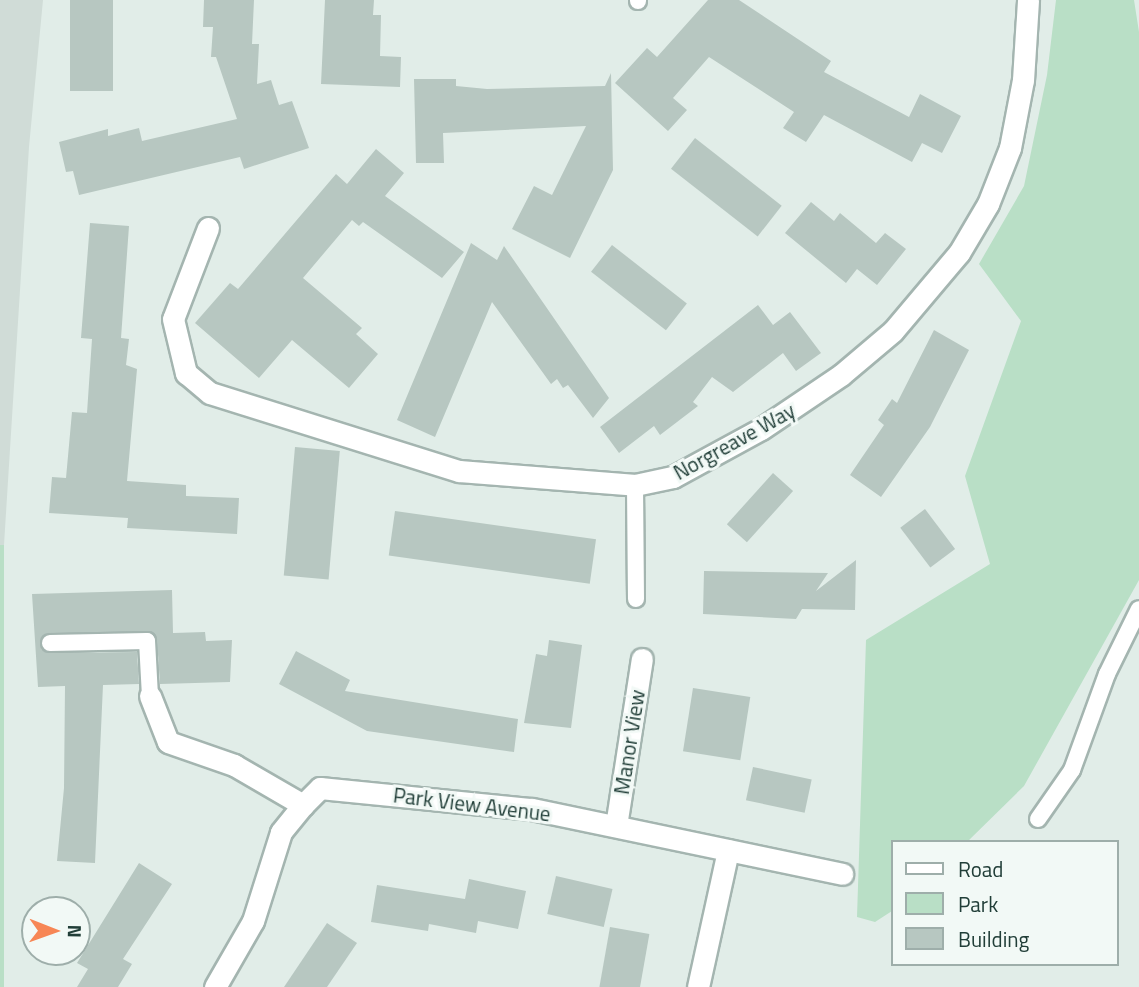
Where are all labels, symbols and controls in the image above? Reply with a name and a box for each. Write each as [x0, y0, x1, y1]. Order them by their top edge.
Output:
street label: Norgreave Way [669, 397, 799, 485]
street label: Manor View [608, 688, 650, 796]
street label: Park View Avenue [392, 782, 552, 826]
legend [890, 840, 1118, 966]
text: Road [958, 853, 1003, 885]
text: Park [958, 888, 998, 920]
north arrow [21, 896, 91, 966]
text: Building [958, 923, 1029, 955]
text: N [61, 924, 90, 938]

